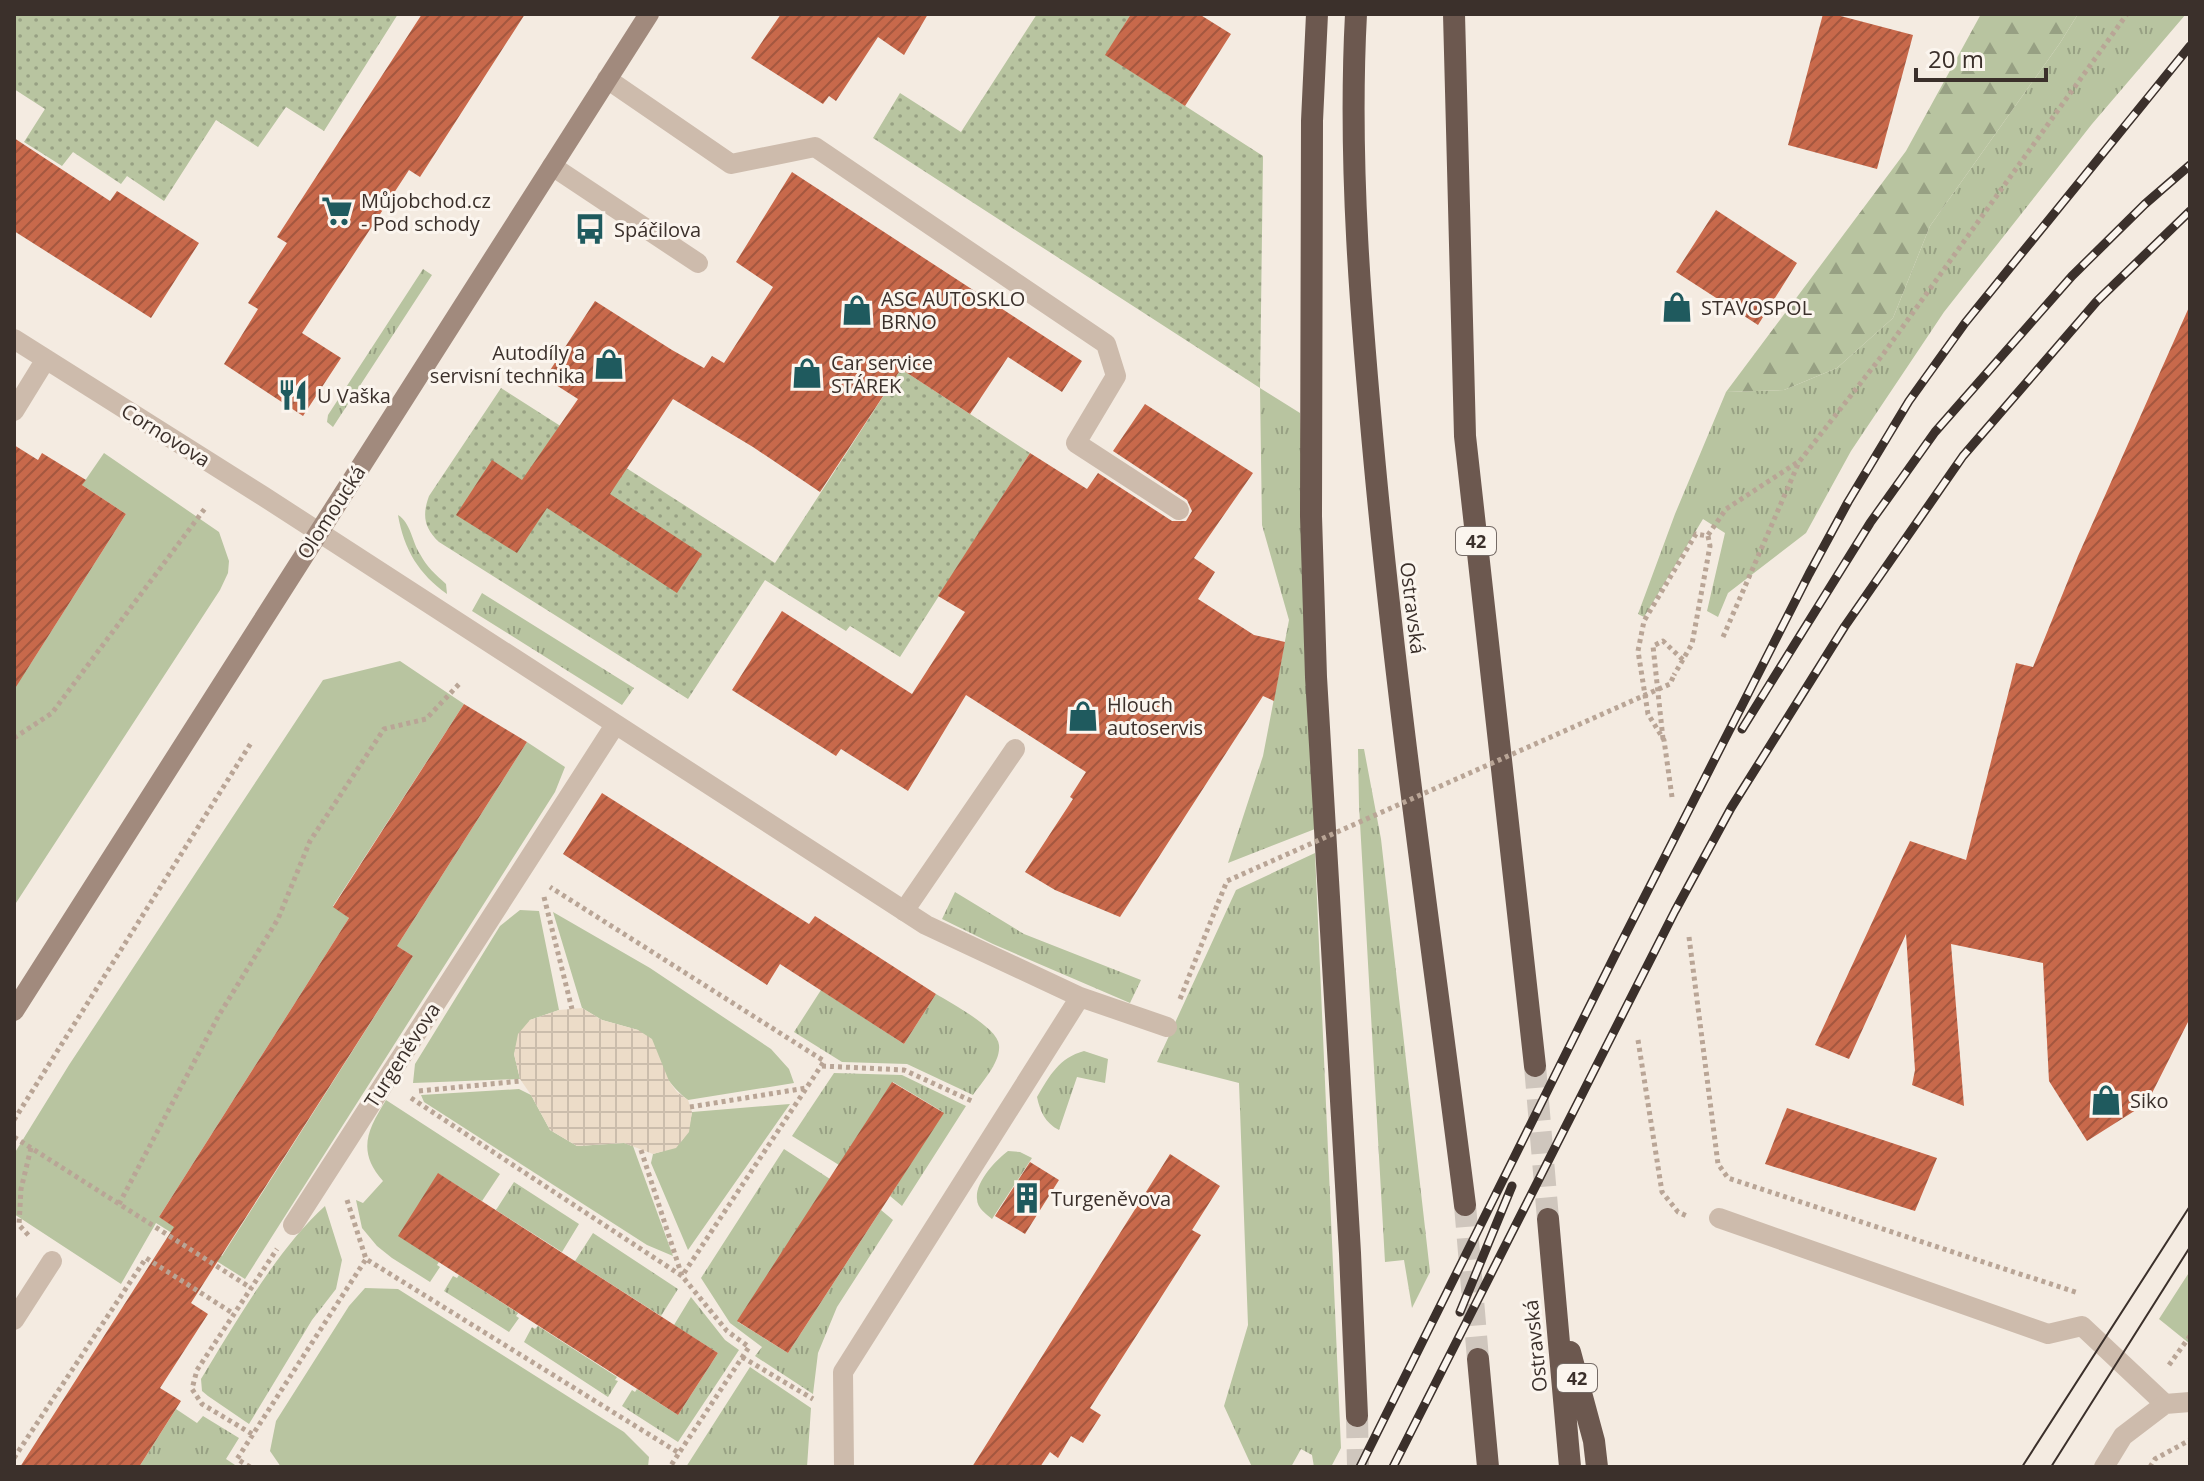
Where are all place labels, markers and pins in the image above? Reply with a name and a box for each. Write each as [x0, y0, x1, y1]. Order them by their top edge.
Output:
place label: Můjobchod.cz - Pod schody [361, 187, 491, 237]
supermarket icon: Můjobchod.cz - Pod schody [320, 194, 354, 228]
bus stop icon: Spáčilova [573, 212, 607, 246]
place label: Spáčilova [614, 216, 701, 243]
place label: ASC AUTOSKLO BRNO [881, 285, 1025, 335]
shop icon: STAVOSPOL [1660, 290, 1694, 324]
shop icon: ASC AUTOSKLO BRNO [840, 293, 874, 327]
place label: STAVOSPOL [1701, 294, 1812, 321]
place label: Autodíly a servisní technika [430, 339, 585, 389]
shop icon: Autodíly a servisní technika [592, 347, 626, 381]
place label: Car service STÁREK [831, 349, 933, 399]
shop icon: Car service STÁREK [790, 356, 824, 390]
restaurant icon: U Vaška [276, 378, 310, 412]
place label: U Vaška [317, 382, 391, 409]
place label: Hlouch autoservis [1107, 691, 1203, 741]
shop icon: Hlouch autoservis [1066, 699, 1100, 733]
shop icon: Siko [2089, 1083, 2123, 1117]
place label: Siko [2130, 1087, 2169, 1114]
building icon: Turgeněvova [1010, 1181, 1044, 1215]
place label: Turgeněvova [1051, 1185, 1171, 1212]

